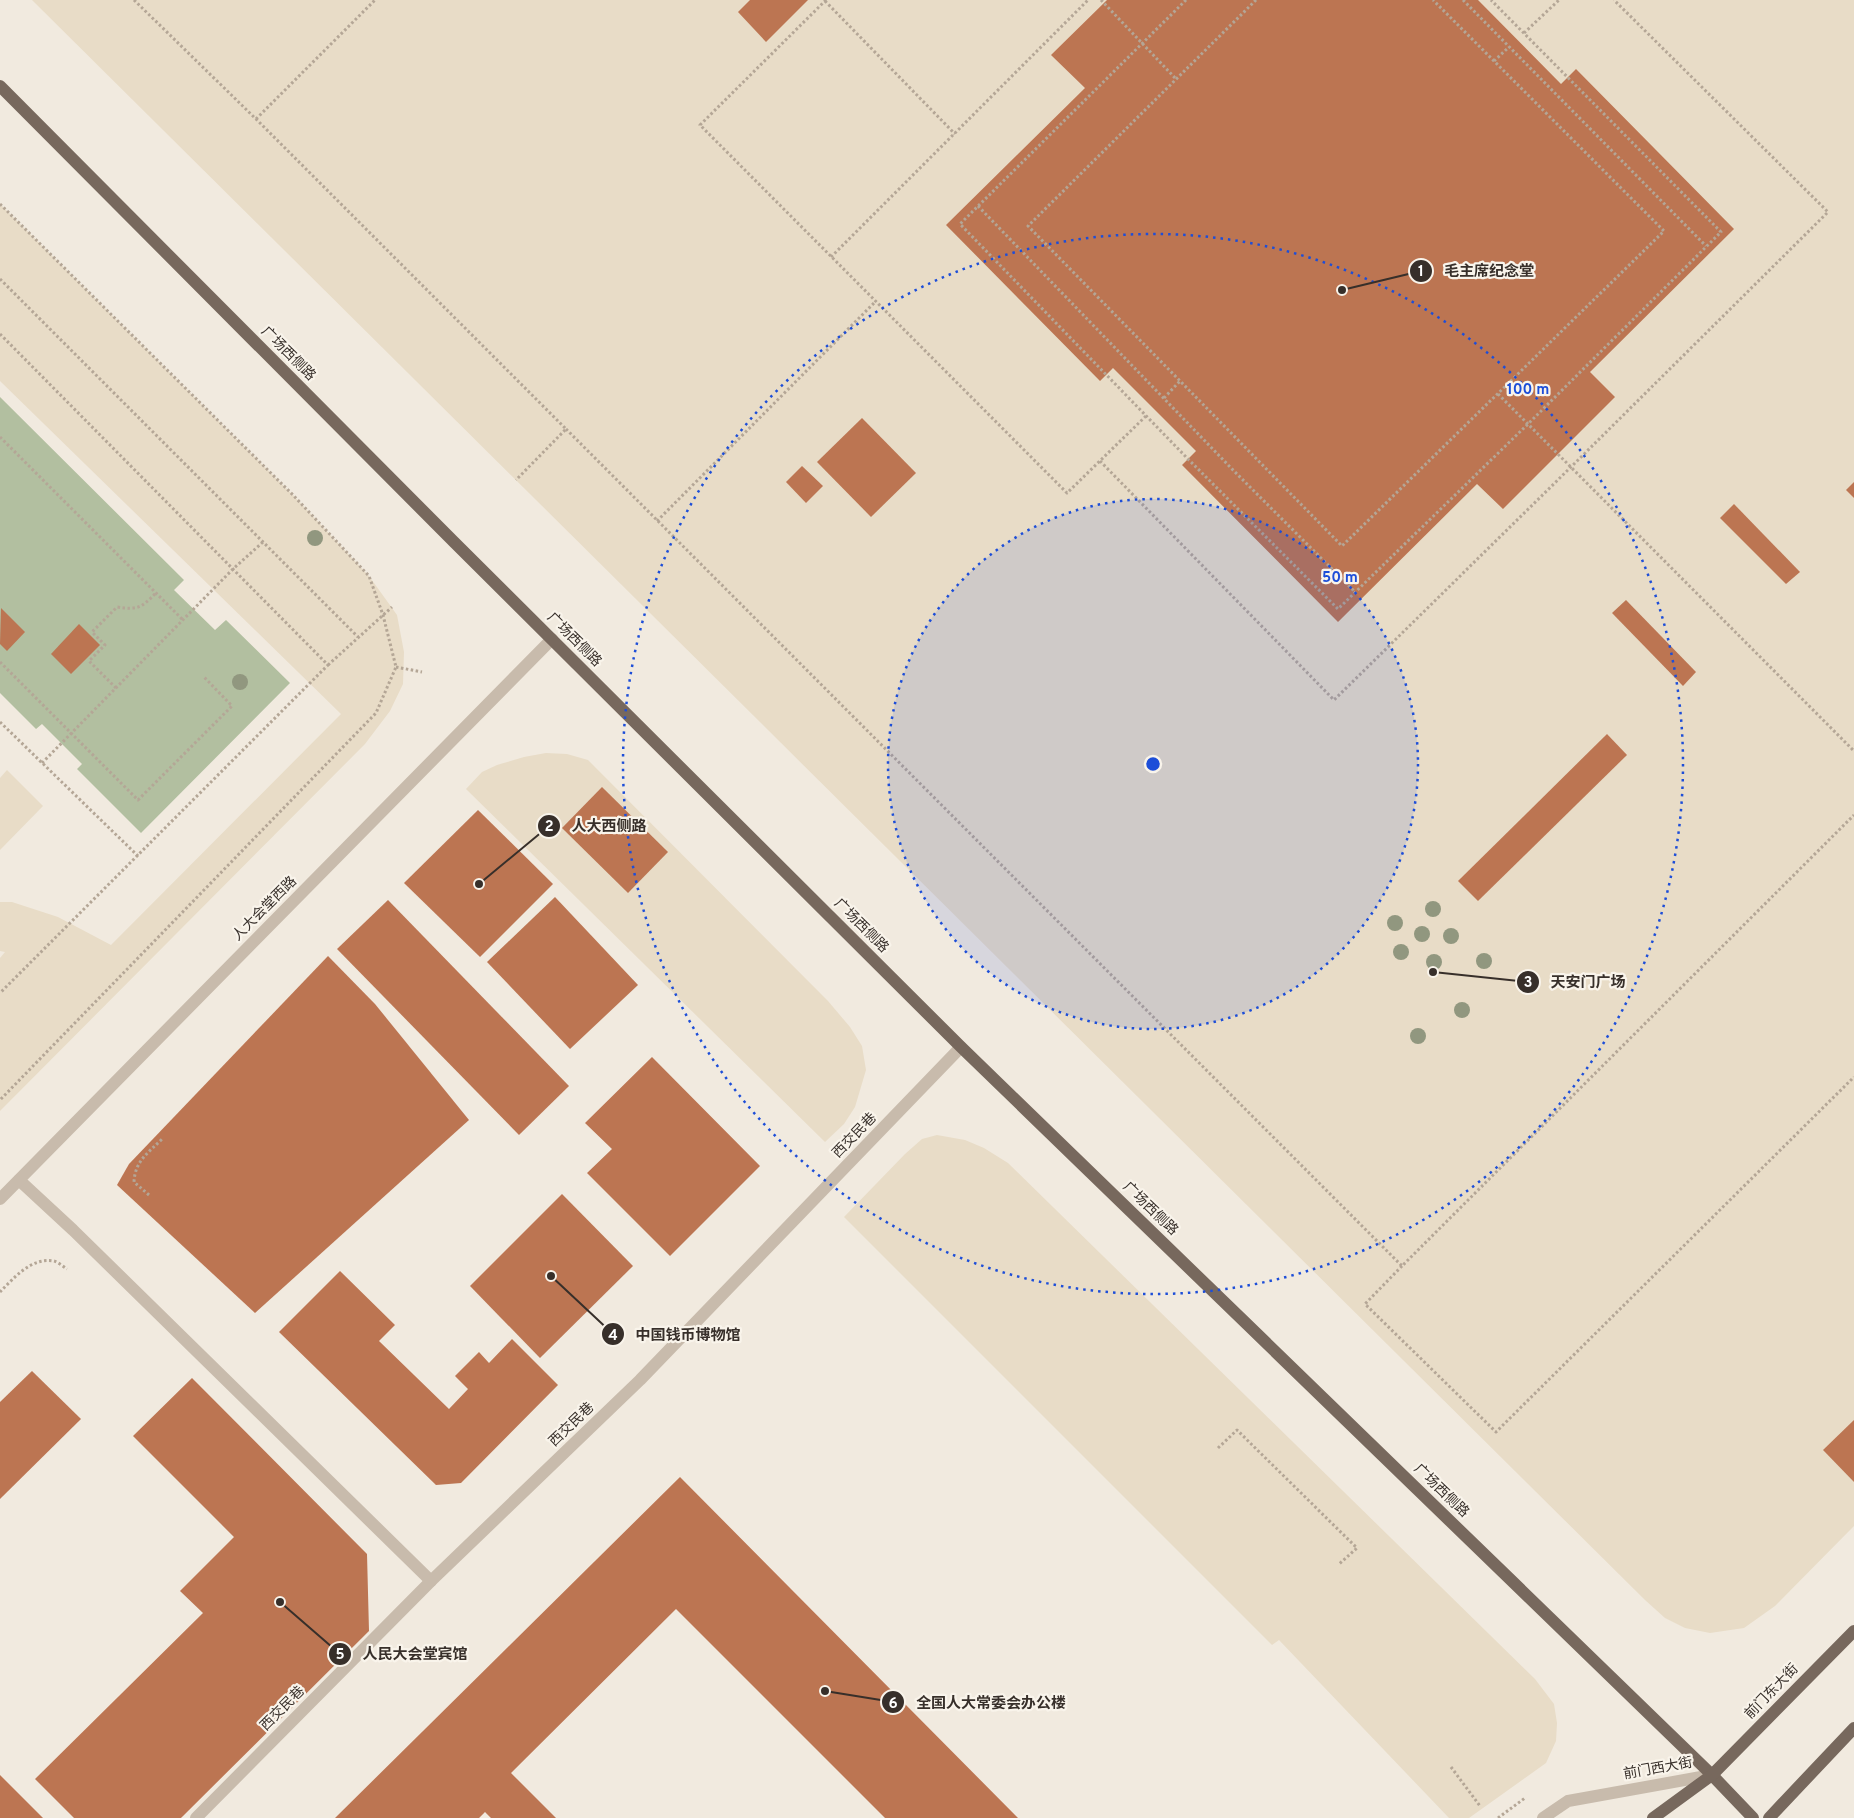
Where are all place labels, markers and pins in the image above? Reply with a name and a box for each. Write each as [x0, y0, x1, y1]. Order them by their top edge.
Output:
callout: 毛主席纪念堂 [1409, 256, 1544, 286]
centre of rings [1144, 755, 1162, 773]
callout: 人大西侧路 [537, 811, 657, 841]
callout: 天安门广场 [1515, 967, 1635, 997]
callout: 中国钱币博物馆 [600, 1319, 750, 1349]
callout: 人民大会堂宾馆 [328, 1639, 478, 1669]
callout: 全国人大常委会办公楼 [881, 1687, 1076, 1717]

